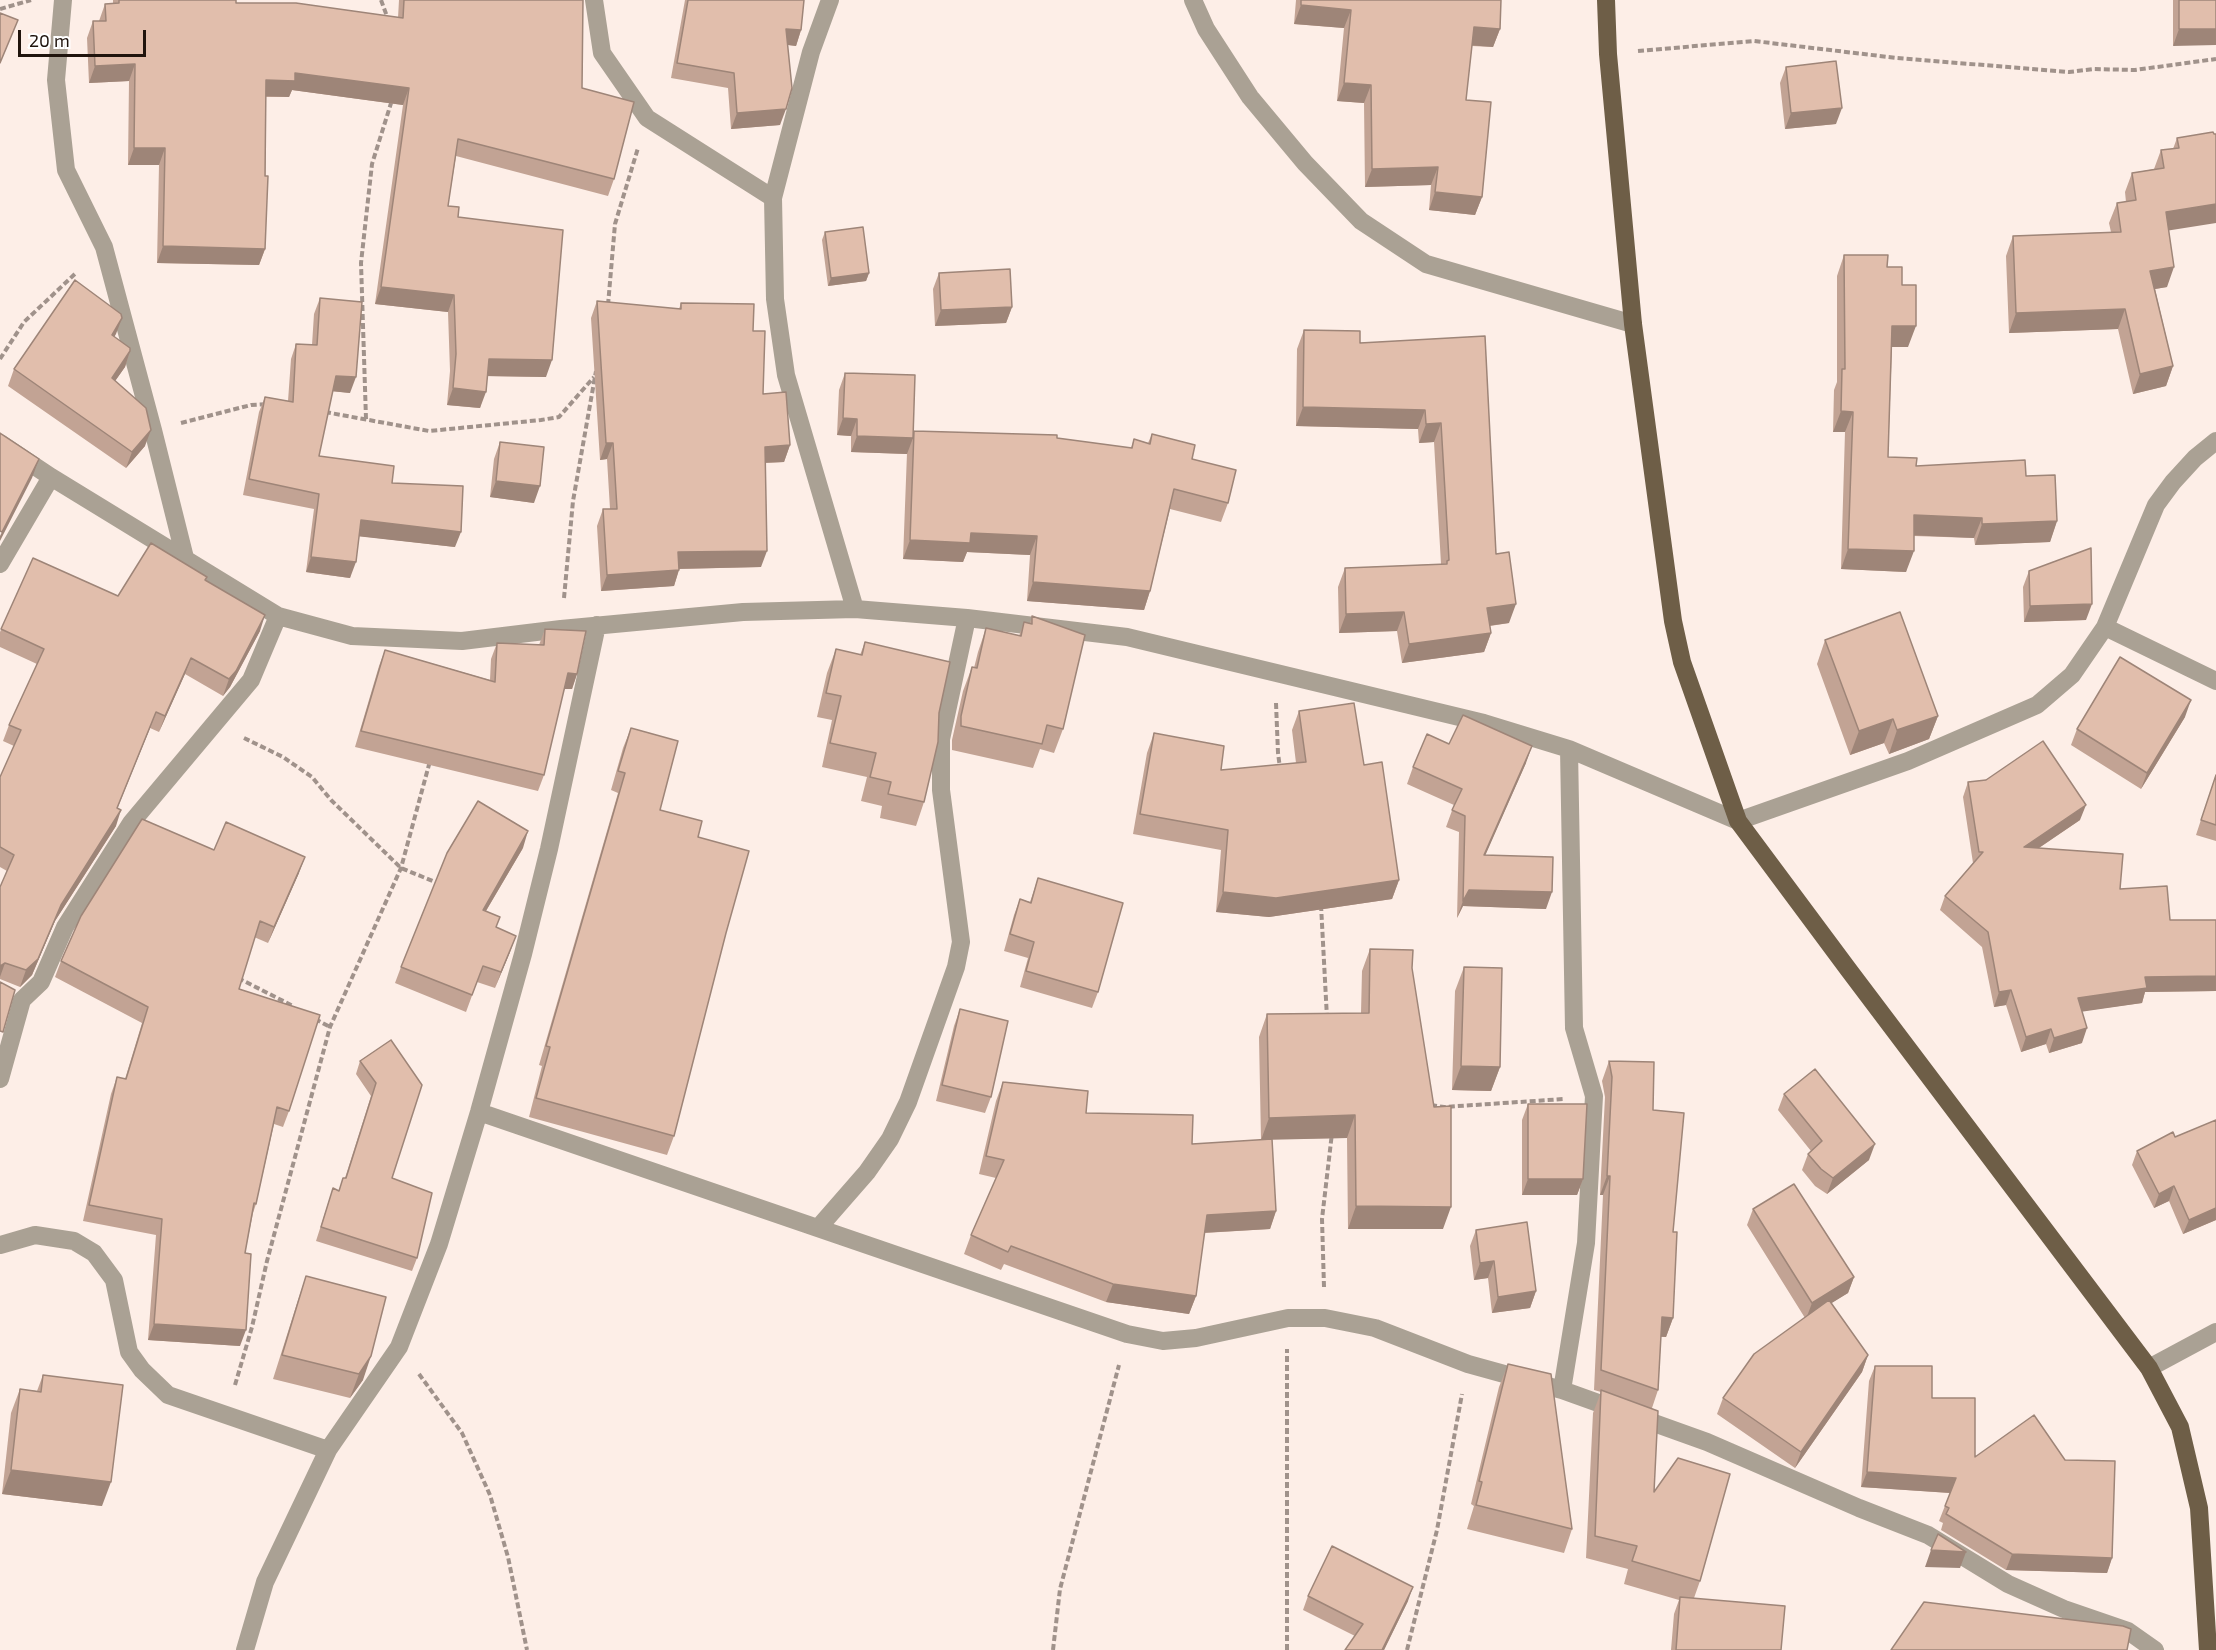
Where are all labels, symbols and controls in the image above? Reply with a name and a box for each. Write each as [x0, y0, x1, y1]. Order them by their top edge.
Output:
scale bar [21, 18, 148, 56]
text: 20 m [29, 29, 70, 51]

